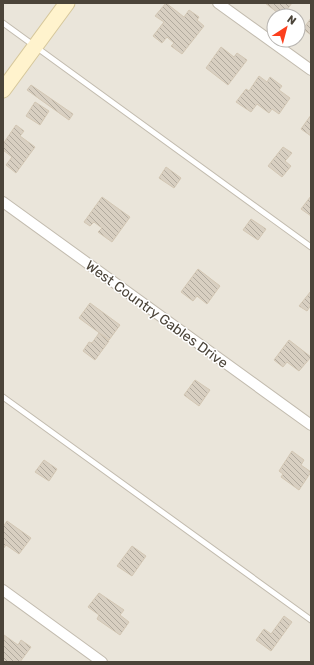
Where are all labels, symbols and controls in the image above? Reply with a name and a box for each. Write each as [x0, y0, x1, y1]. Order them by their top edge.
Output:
north arrow [266, 8, 306, 48]
text: N [285, 13, 299, 28]
street label: West Country Gables Drive [82, 257, 231, 372]

